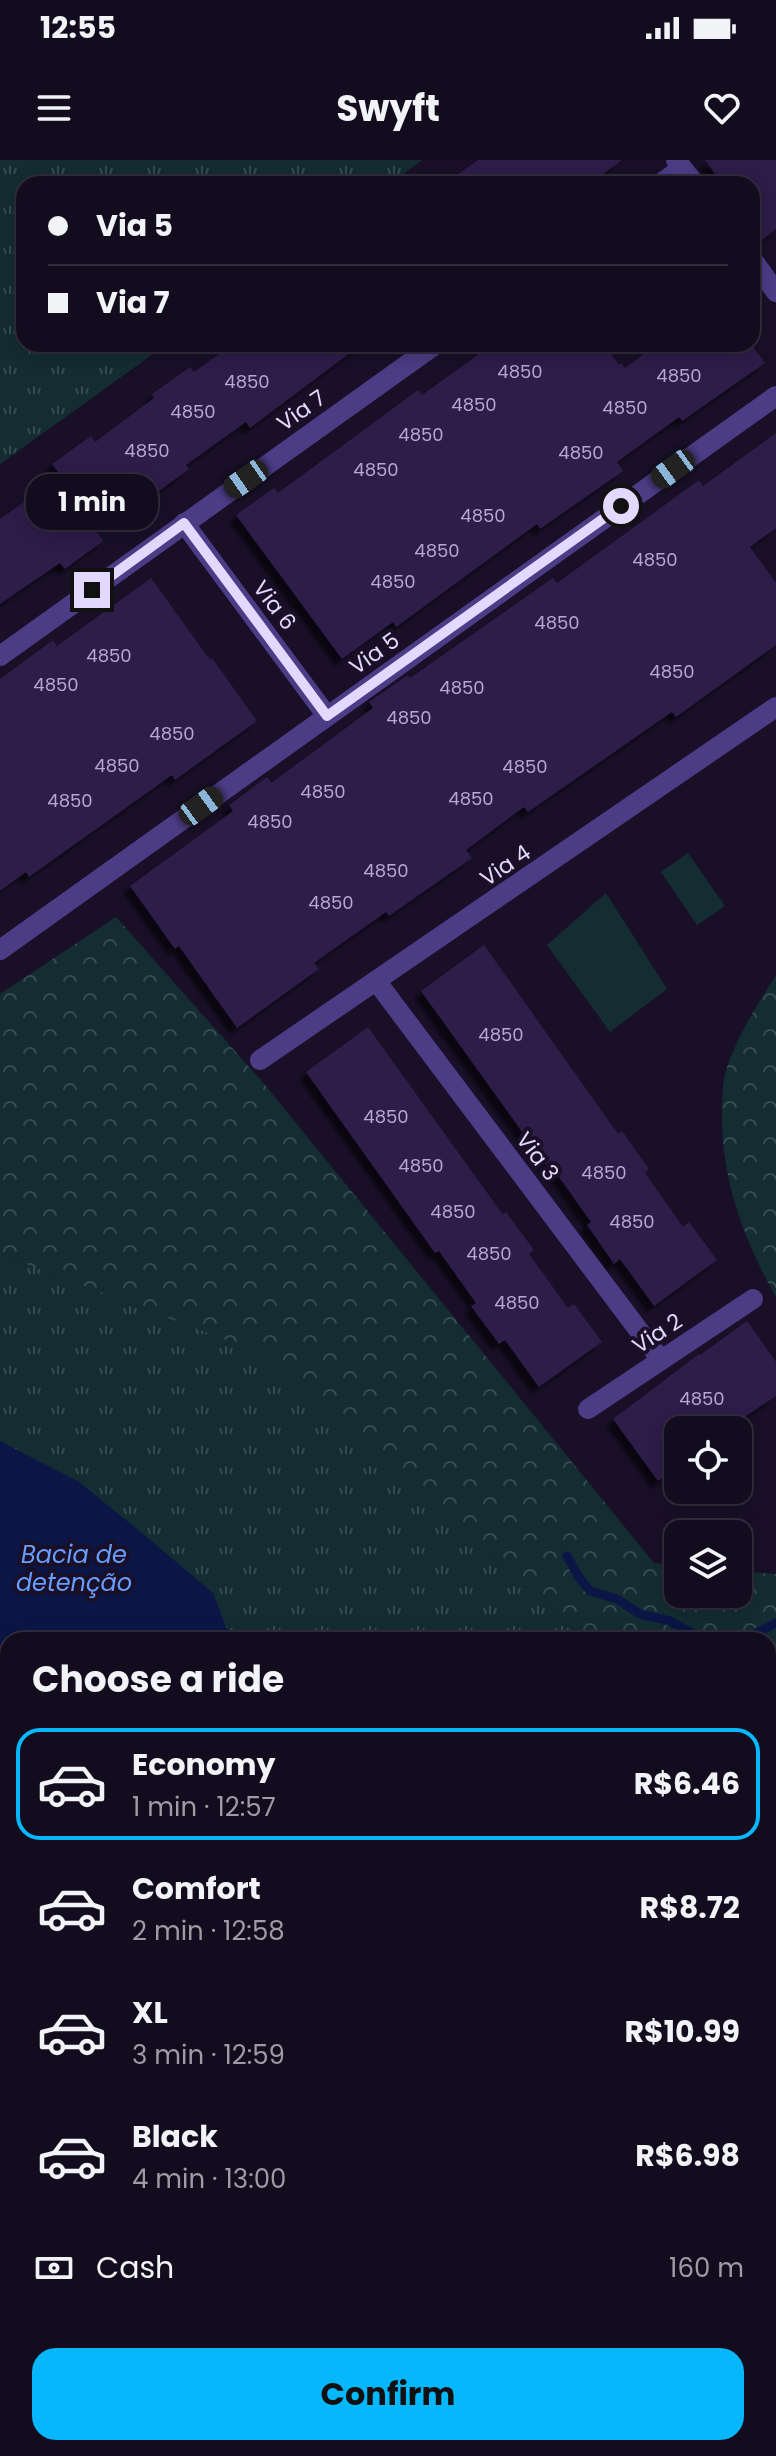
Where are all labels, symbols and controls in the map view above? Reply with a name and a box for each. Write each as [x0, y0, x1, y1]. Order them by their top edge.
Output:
text: 12:55 [40, 6, 116, 49]
text: Swyft [336, 83, 440, 134]
icon: menu [32, 86, 76, 130]
icon: heart [700, 86, 744, 130]
text: Via 5 [96, 204, 173, 247]
text: Via 7 [96, 281, 170, 324]
house number: 4850 [497, 359, 543, 384]
house number: 4850 [656, 363, 702, 388]
house number: 4850 [224, 369, 270, 394]
street label: Via 7 [271, 382, 332, 438]
house number: 4850 [451, 392, 497, 417]
house number: 4850 [602, 395, 648, 420]
house number: 4850 [170, 399, 216, 424]
house number: 4850 [398, 422, 444, 447]
house number: 4850 [124, 438, 170, 463]
house number: 4850 [558, 440, 604, 465]
car [647, 445, 699, 493]
car [219, 455, 273, 503]
house number: 4850 [353, 457, 399, 482]
callout: 1 min [26, 474, 158, 530]
text: 1 min [58, 484, 126, 520]
route start [603, 488, 639, 524]
house number: 4850 [460, 503, 506, 528]
house number: 4850 [414, 538, 460, 563]
house number: 4850 [632, 547, 678, 572]
house number: 4850 [370, 569, 416, 594]
route end [74, 572, 110, 608]
street label: Via 6 [246, 574, 304, 637]
house number: 4850 [534, 610, 580, 635]
street label: Via 5 [343, 625, 406, 682]
house number: 4850 [86, 643, 132, 668]
house number: 4850 [649, 659, 695, 684]
house number: 4850 [33, 672, 79, 697]
house number: 4850 [439, 675, 485, 700]
house number: 4850 [386, 705, 432, 730]
house number: 4850 [149, 721, 195, 746]
house number: 4850 [94, 753, 140, 778]
house number: 4850 [502, 754, 548, 779]
house number: 4850 [300, 779, 346, 804]
car [175, 782, 227, 830]
house number: 4850 [448, 786, 494, 811]
house number: 4850 [47, 788, 93, 813]
house number: 4850 [247, 809, 293, 834]
street label: Via 4 [474, 837, 537, 894]
house number: 4850 [363, 858, 409, 883]
house number: 4850 [308, 890, 354, 915]
house number: 4850 [478, 1022, 524, 1047]
house number: 4850 [363, 1104, 409, 1129]
street label: Via 3 [509, 1125, 566, 1187]
house number: 4850 [398, 1153, 444, 1178]
house number: 4850 [581, 1160, 627, 1185]
house number: 4850 [430, 1199, 476, 1224]
house number: 4850 [609, 1209, 655, 1234]
house number: 4850 [466, 1241, 512, 1266]
house number: 4850 [494, 1290, 540, 1315]
street label: Via 2 [626, 1306, 688, 1361]
house number: 4850 [679, 1386, 725, 1411]
map controls [664, 1416, 752, 1608]
button: locate [664, 1416, 752, 1504]
button: layers [664, 1520, 752, 1608]
water label: Bacia de detenção [16, 1538, 132, 1599]
text: Choose a ride [32, 1654, 284, 1705]
text: Economy [132, 1743, 276, 1786]
icon: car [36, 1748, 108, 1820]
text: R$6.46 [634, 1762, 740, 1805]
text: 1 min · 12:57 [132, 1789, 276, 1825]
text: Comfort [132, 1867, 261, 1910]
icon: car [36, 1872, 108, 1944]
text: R$8.72 [640, 1886, 740, 1929]
text: 2 min · 12:58 [132, 1913, 285, 1949]
text: XL [132, 1991, 168, 2034]
icon: car [36, 1996, 108, 2068]
text: R$10.99 [625, 2010, 740, 2053]
text: 3 min · 12:59 [132, 2037, 285, 2073]
text: Black [132, 2115, 218, 2158]
icon: car [36, 2120, 108, 2192]
text: R$6.98 [635, 2134, 740, 2177]
text: 4 min · 13:00 [132, 2161, 286, 2197]
icon: cash [32, 2246, 76, 2290]
text: Cash [96, 2246, 174, 2289]
text: 160 m [669, 2250, 744, 2286]
button: Confirm [32, 2348, 744, 2440]

